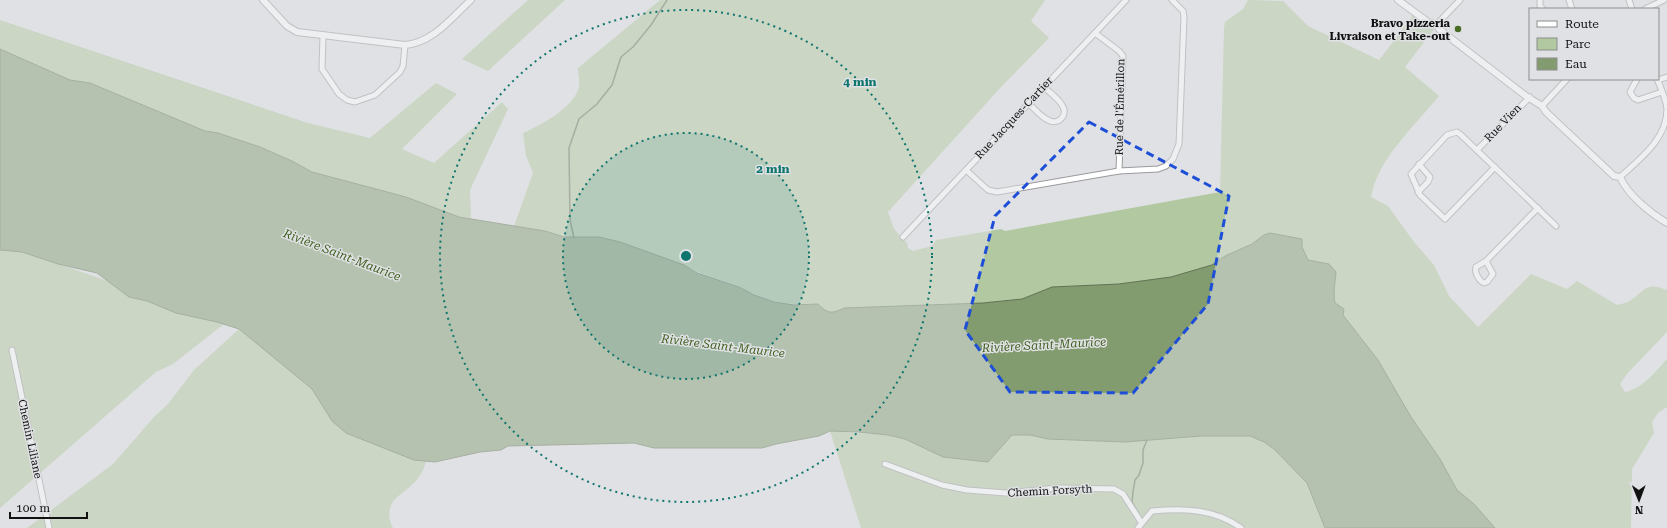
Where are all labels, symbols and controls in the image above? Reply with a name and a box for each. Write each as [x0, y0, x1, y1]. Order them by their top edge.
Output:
legend [1529, 8, 1659, 80]
place label: Bravo pizzeria Livraison et Take-out [1330, 17, 1451, 43]
text: Route [1565, 17, 1599, 31]
marker: Bravo pizzeria Livraison et Take-out [1453, 24, 1463, 34]
text: Parc [1565, 37, 1591, 51]
text: Eau [1565, 57, 1587, 71]
street label: Rue de l'Émérillon [1112, 58, 1127, 156]
street label: Rue Jacques-Cartier [973, 74, 1056, 162]
text: 4 min [843, 75, 877, 89]
street label: Rue Vien [1482, 101, 1524, 145]
text: 2 min [756, 162, 790, 176]
water label: Rivière Saint-Maurice [280, 226, 403, 284]
centre of rings [679, 249, 693, 263]
water label: Rivière Saint-Maurice [659, 331, 786, 361]
water label: Rivière Saint-Maurice [981, 335, 1106, 355]
street label: Chemin Liliane [15, 398, 45, 480]
north arrow [1619, 480, 1659, 520]
street label: Chemin Forsyth [1007, 482, 1093, 500]
scale bar [10, 494, 87, 520]
text: 100 m [16, 501, 50, 515]
text: N [1634, 503, 1644, 516]

